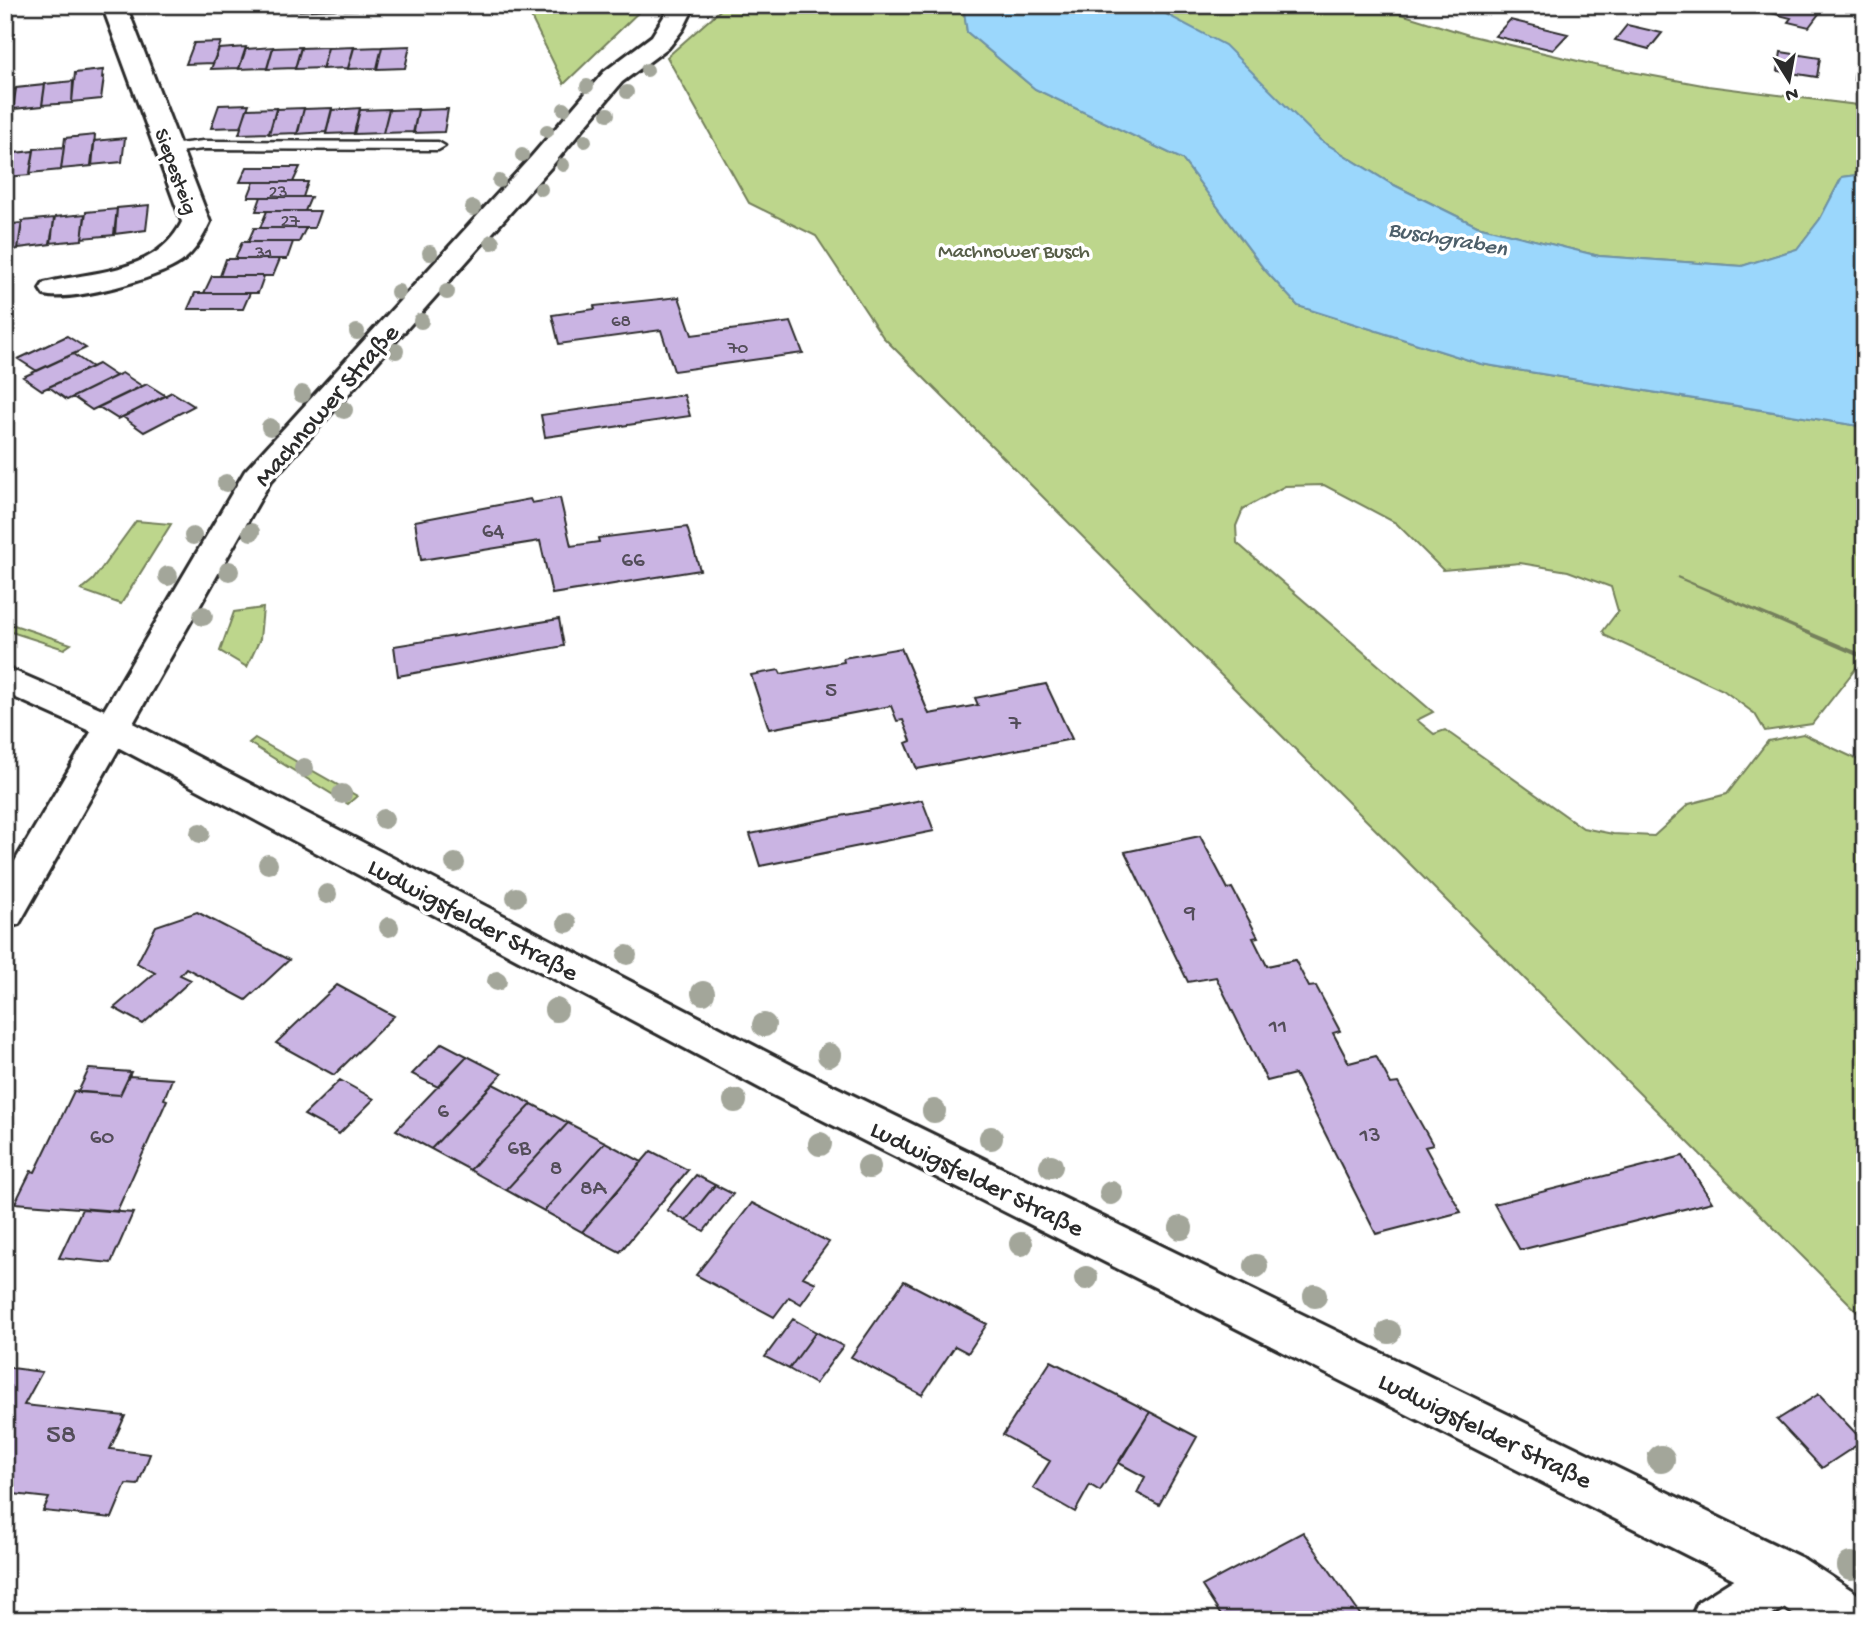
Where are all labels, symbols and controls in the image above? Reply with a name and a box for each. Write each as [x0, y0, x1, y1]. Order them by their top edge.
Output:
north arrow [1755, 46, 1825, 116]
text: N [1783, 81, 1800, 106]
street label: Siepesteig [147, 126, 201, 219]
house number: 23 [268, 182, 288, 205]
house number: 27 [280, 211, 301, 234]
water label: Buschgraben [1386, 217, 1510, 264]
park label: Machnower Busch [938, 241, 1090, 266]
house number: 31 [254, 243, 273, 266]
house number: 68 [611, 311, 631, 334]
street label: Machnower Straße [249, 319, 408, 495]
house number: 70 [727, 338, 749, 361]
house number: 64 [482, 519, 504, 546]
house number: 66 [621, 548, 645, 575]
house number: 5 [825, 678, 837, 705]
house number: 7 [1008, 711, 1022, 738]
street label: Ludwigsfelder Straße [361, 853, 583, 991]
house number: 9 [1183, 900, 1196, 927]
house number: 11 [1268, 1014, 1287, 1041]
house number: 6 [437, 1099, 449, 1126]
street label: Ludwigsfelder Straße [864, 1116, 1088, 1246]
house number: 13 [1358, 1123, 1381, 1150]
house number: 60 [90, 1125, 114, 1152]
house number: 6B [507, 1136, 532, 1163]
house number: 8 [550, 1156, 562, 1183]
house number: 8A [580, 1176, 608, 1203]
street label: Ludwigsfelder Straße [1372, 1368, 1596, 1498]
house number: 58 [46, 1420, 76, 1453]

